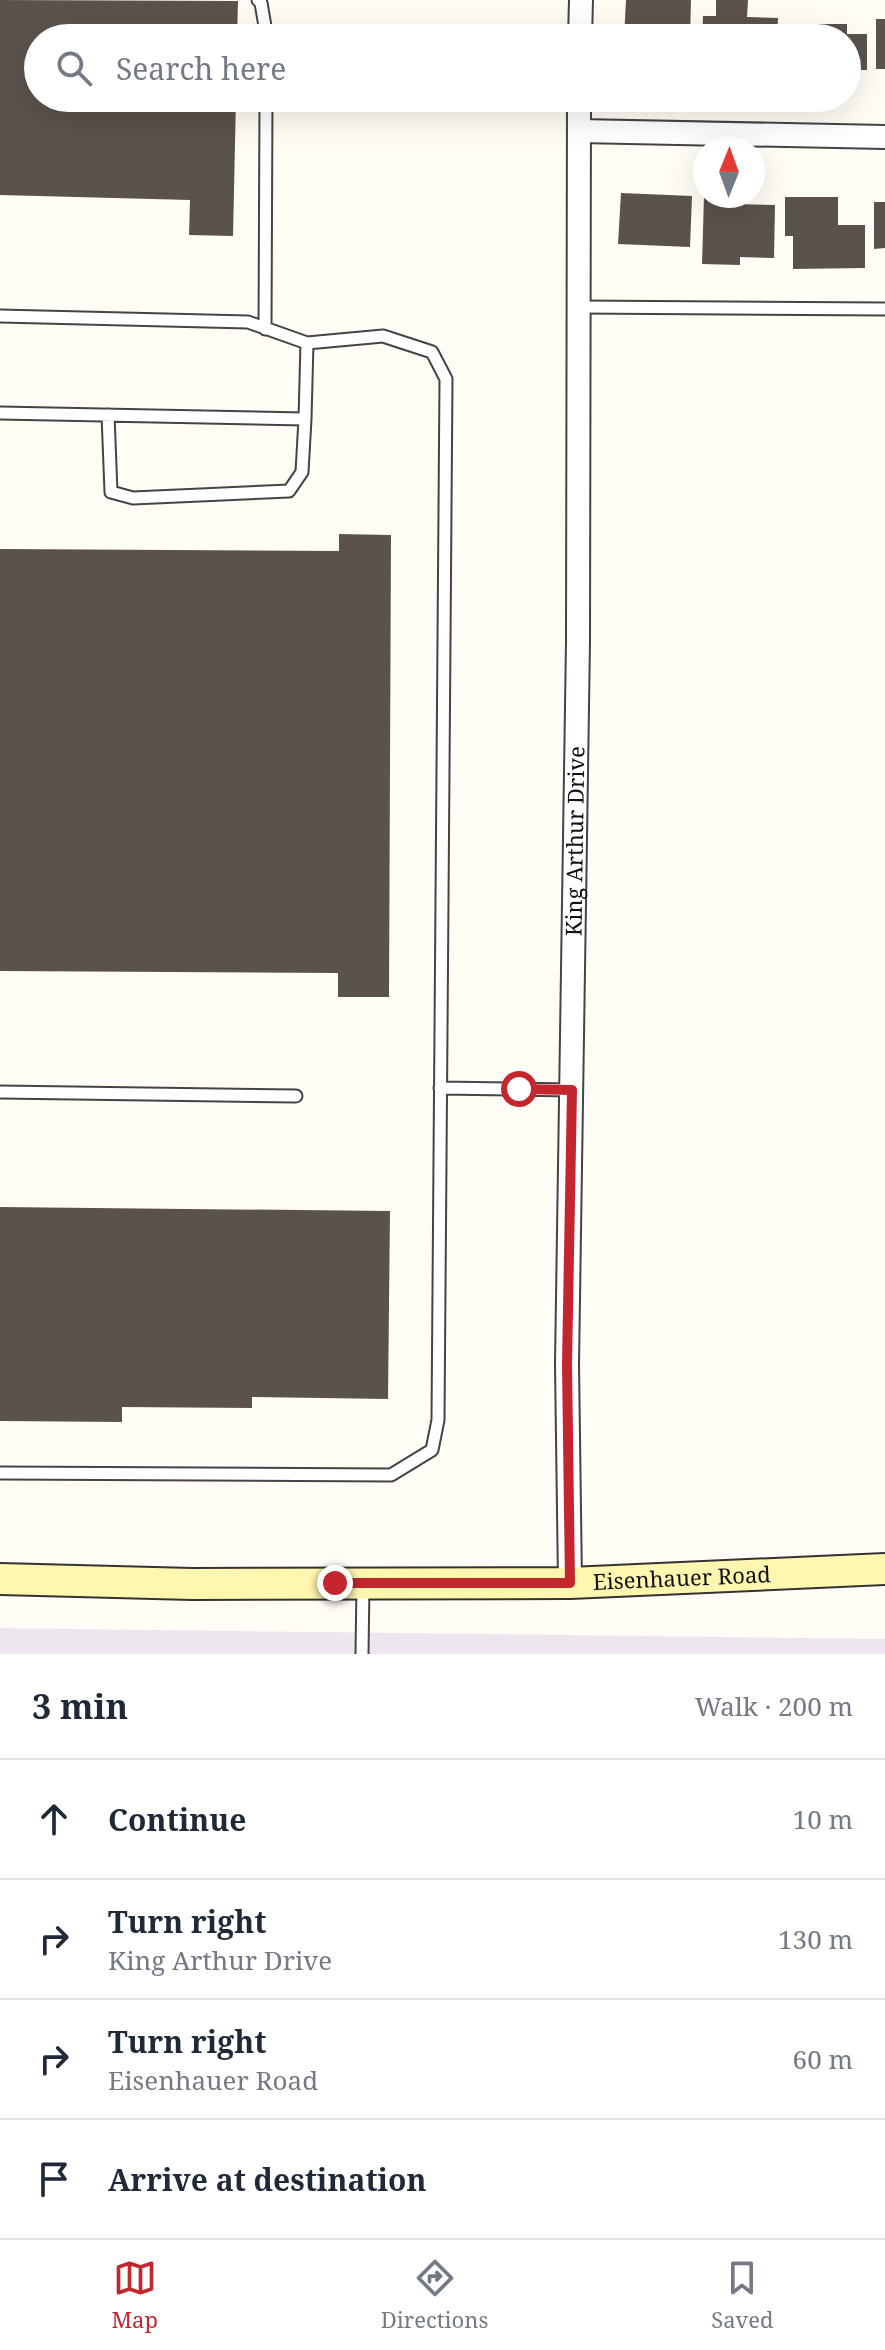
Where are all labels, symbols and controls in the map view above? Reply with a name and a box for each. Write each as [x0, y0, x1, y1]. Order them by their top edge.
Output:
search box [24, 24, 861, 112]
icon: search [52, 46, 96, 90]
text: Search here [116, 48, 286, 89]
north arrow [693, 136, 765, 208]
street label: King Arthur Drive [558, 746, 590, 936]
route start [501, 1071, 537, 1107]
street label: Eisenhauer Road [592, 1558, 772, 1596]
route end [317, 1565, 353, 1601]
text: 3 min [32, 1683, 128, 1729]
text: Walk · 200 m [695, 1688, 853, 1724]
icon: ahead [32, 1797, 76, 1841]
text: Continue [108, 1799, 246, 1840]
text: 10 m [793, 1801, 853, 1837]
text: Turn right [108, 1901, 266, 1942]
icon: right [32, 1917, 76, 1961]
text: 130 m [778, 1921, 853, 1957]
text: King Arthur Drive [108, 1942, 332, 1978]
text: Turn right [108, 2021, 266, 2062]
icon: right [32, 2037, 76, 2081]
text: 60 m [793, 2041, 853, 2077]
text: Eisenhauer Road [108, 2062, 318, 2098]
icon: arrive [32, 2157, 76, 2201]
text: Arrive at destination [108, 2159, 427, 2200]
tab: Map [111, 2256, 158, 2334]
tab: Directions [381, 2256, 488, 2334]
tab: Saved [711, 2256, 774, 2334]

